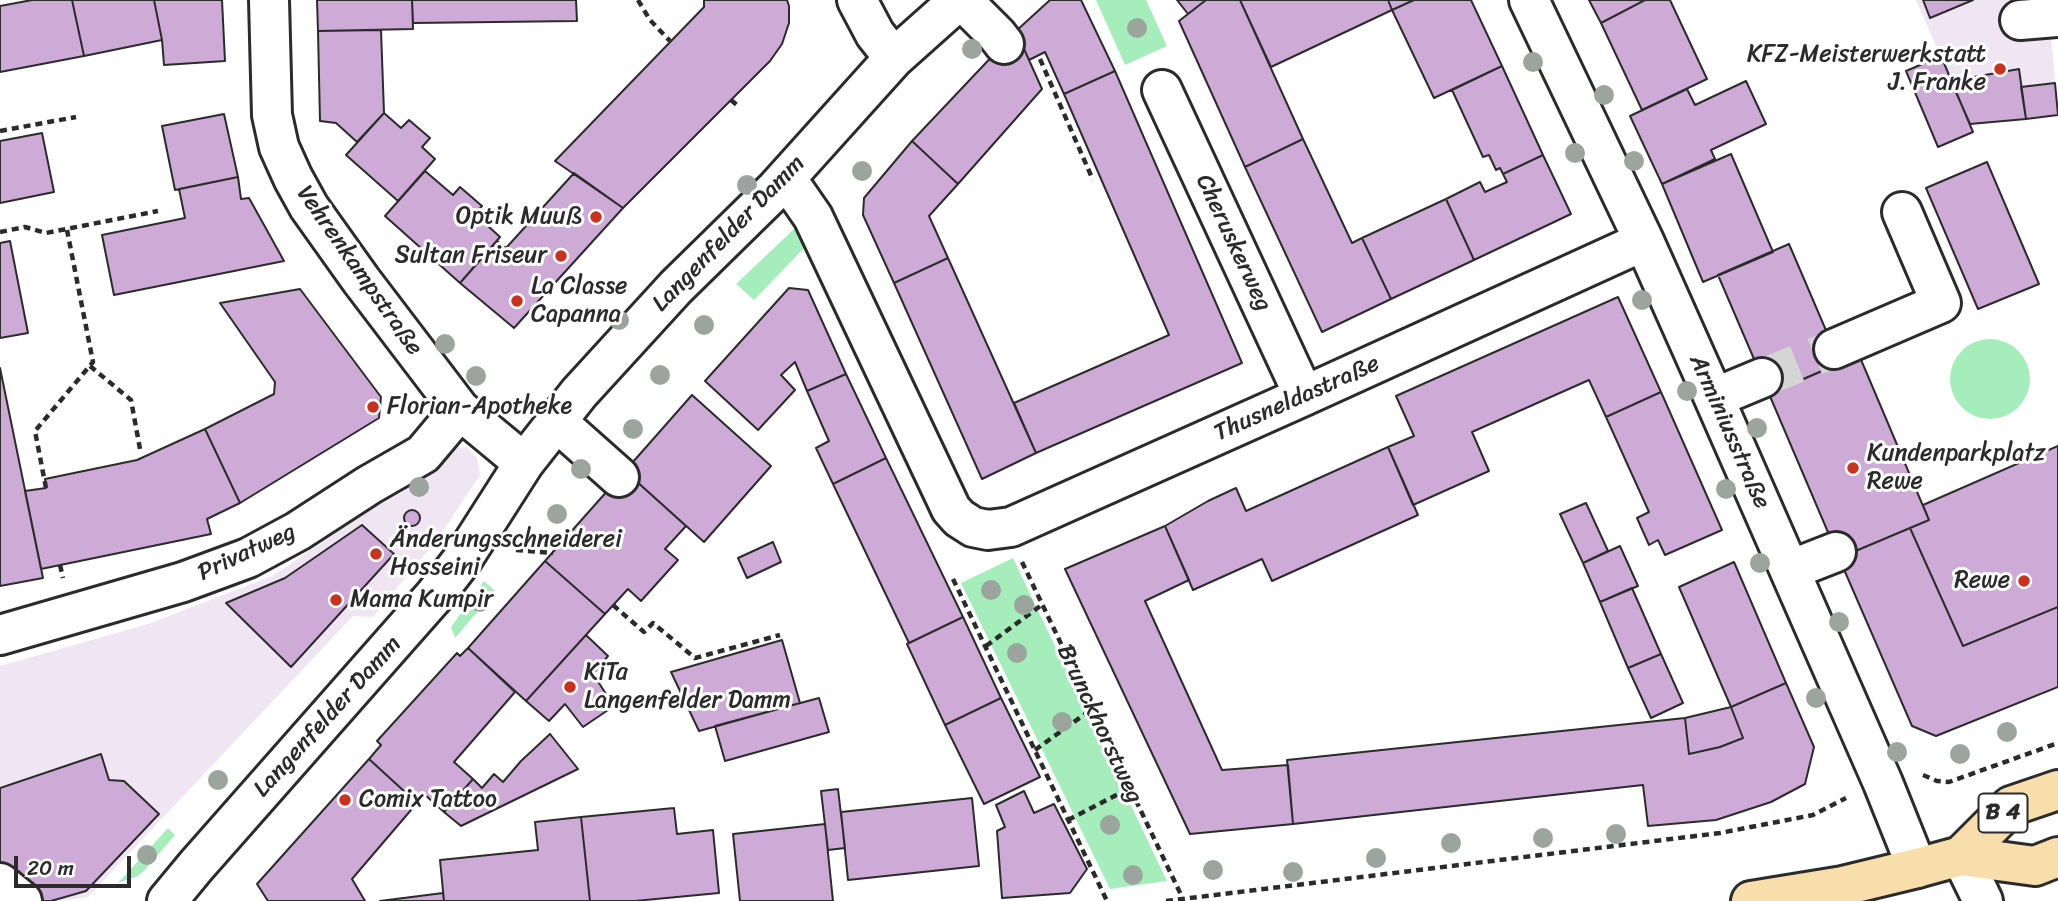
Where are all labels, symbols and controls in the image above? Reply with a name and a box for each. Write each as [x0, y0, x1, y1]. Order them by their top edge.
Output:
place label: KFZ-Meisterwerkstatt J. Franke [1747, 41, 1986, 97]
marker: KFZ-Meisterwerkstatt J. Franke [1992, 61, 2008, 77]
street label: Langenfelder Damm [647, 150, 811, 318]
street label: Cheruskerweg [1189, 170, 1277, 316]
street label: Vehrenkampstraße [290, 181, 428, 361]
place label: Optik Muuß [456, 203, 582, 231]
marker: Optik Muuß [588, 209, 604, 225]
place label: Sultan Friseur [395, 242, 547, 270]
marker: Sultan Friseur [553, 248, 569, 264]
place label: La Classe Capanna [531, 273, 627, 329]
marker: La Classe Capanna [509, 293, 525, 309]
street label: Thusneldastraße [1210, 350, 1384, 448]
street label: Arminiusstraße [1682, 350, 1776, 514]
place label: Florian-Apotheke [387, 393, 572, 421]
marker: Florian-Apotheke [365, 399, 381, 415]
place label: Kundenparkplatz Rewe [1867, 440, 2045, 496]
marker: Kundenparkplatz Rewe [1845, 460, 1861, 476]
street label: Privatweg [194, 518, 300, 588]
place label: Änderungsschneiderei Hosseini [390, 526, 622, 582]
marker: Änderungsschneiderei Hosseini [368, 546, 384, 562]
place label: Rewe [1954, 567, 2010, 595]
marker: Rewe [2016, 573, 2032, 589]
place label: Mama Kumpir [350, 586, 493, 614]
marker: Mama Kumpir [328, 592, 344, 608]
street label: Langenfelder Damm [248, 630, 408, 804]
street label: Brunckhorstweg [1050, 640, 1148, 808]
place label: KiTa Langenfelder Damm [584, 659, 791, 715]
marker: KiTa Langenfelder Damm [562, 679, 578, 695]
place label: Comix Tattoo [359, 786, 497, 814]
marker: Comix Tattoo [337, 792, 353, 808]
road number: B 4 [1979, 793, 2028, 832]
scale bar [18, 842, 135, 886]
text: 20 m [27, 849, 74, 887]

